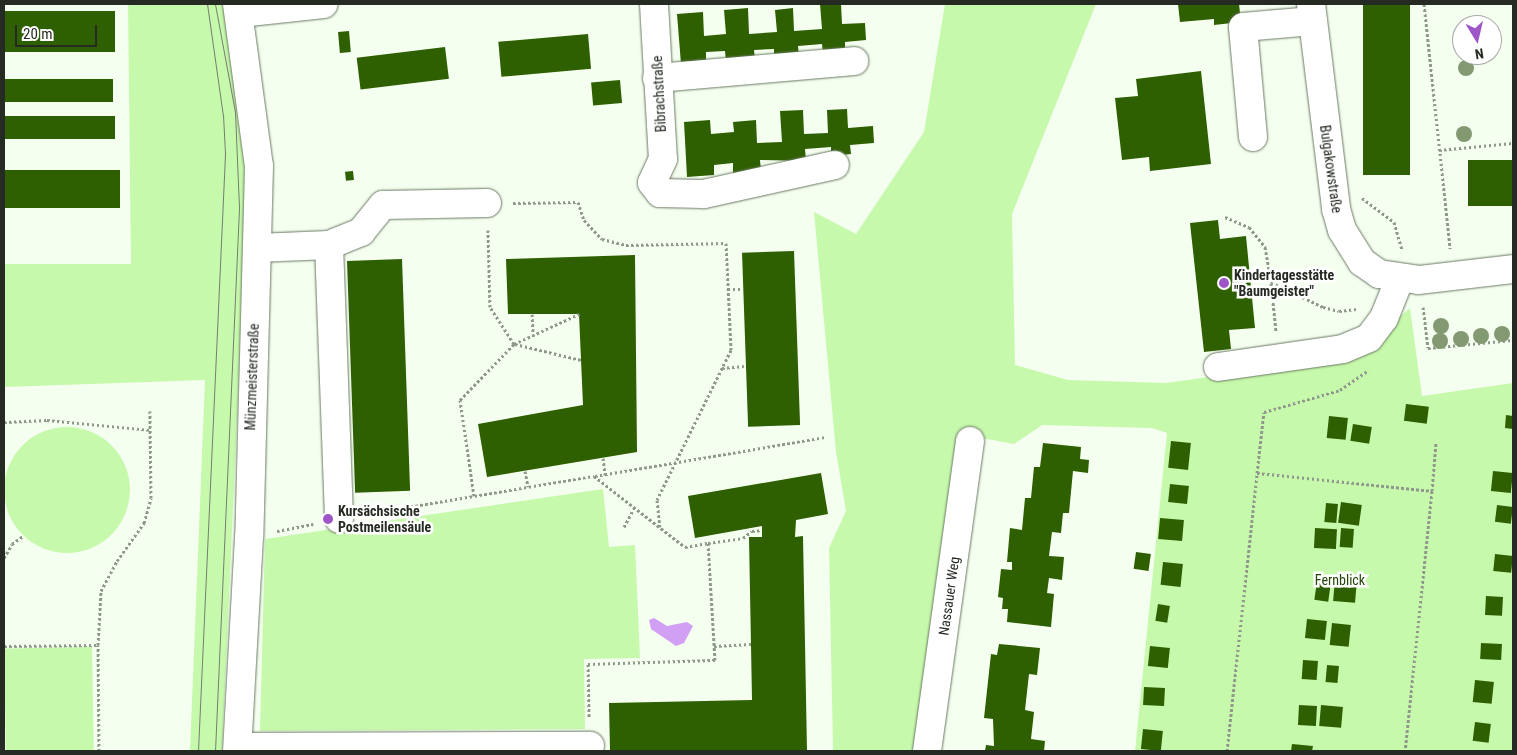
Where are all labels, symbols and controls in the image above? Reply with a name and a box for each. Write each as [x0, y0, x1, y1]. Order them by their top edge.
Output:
scale bar [18, 15, 100, 47]
north arrow [1452, 15, 1502, 65]
text: 20 m [23, 25, 53, 43]
text: N [1474, 45, 1485, 62]
street label: Bibrachstraße [649, 55, 669, 133]
street label: Bulgakowstraße [1317, 124, 1345, 214]
place label: Kindertagesstätte "Baumgeister" [1234, 267, 1334, 300]
marker: Kindertagesstätte "Baumgeister" [1218, 277, 1230, 289]
street label: Münzmeisterstraße [242, 323, 262, 431]
place label: Kursächsische Postmeilensäule [338, 503, 431, 536]
marker: Kursächsische Postmeilensäule [322, 513, 334, 525]
street label: Nassauer Weg [935, 555, 963, 637]
park label: Fernblick [1315, 572, 1365, 588]

